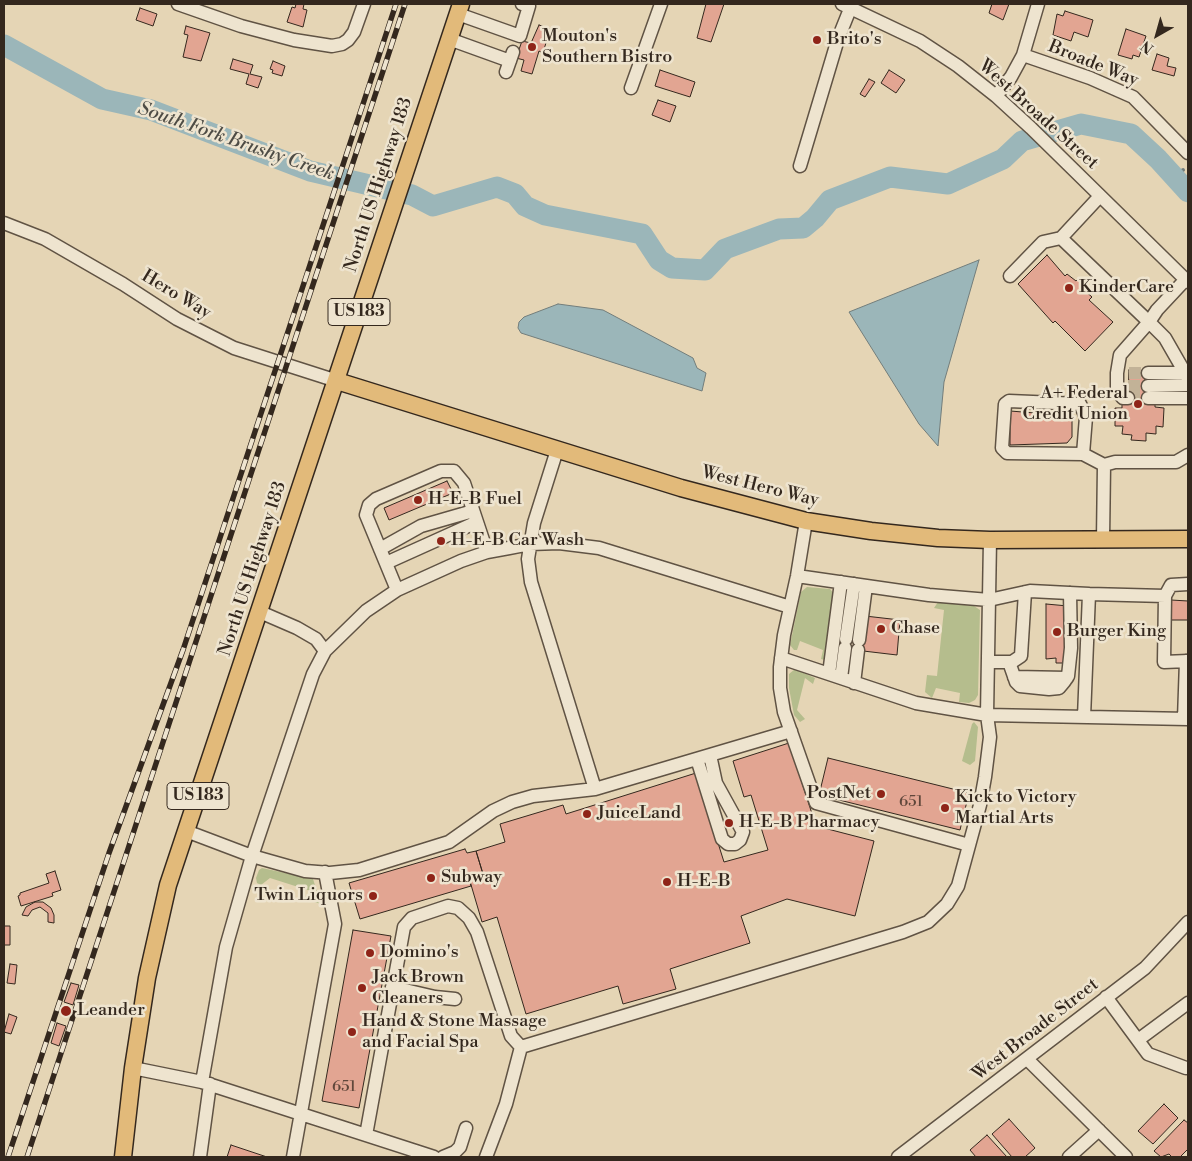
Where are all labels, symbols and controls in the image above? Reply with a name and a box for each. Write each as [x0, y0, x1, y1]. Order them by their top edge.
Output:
north arrow [1132, 10, 1182, 60]
place label: Mouton's Southern Bistro [542, 26, 672, 68]
place label: Brito's [827, 29, 882, 51]
marker: Brito's [811, 34, 823, 46]
street label: Broade Way [1045, 36, 1141, 92]
text: N [1138, 36, 1158, 57]
marker: Mouton's Southern Bistro [526, 41, 538, 53]
street label: West Broade Street [974, 56, 1102, 174]
street label: North US Highway 183 [341, 95, 417, 275]
water label: South Fork Brushy Creek [135, 98, 337, 186]
street label: Hero Way [137, 266, 215, 324]
place label: KinderCare [1079, 277, 1174, 299]
marker: KinderCare [1063, 282, 1075, 294]
road number: US 183 [328, 298, 390, 326]
place label: A+ Federal Credit Union [1023, 383, 1128, 426]
marker: A+ Federal Credit Union [1132, 398, 1144, 410]
street label: West Hero Way [699, 462, 821, 512]
street label: North US Highway 183 [215, 479, 291, 659]
place label: H-E-B Fuel [428, 489, 522, 511]
marker: H-E-B Fuel [412, 494, 424, 506]
place label: H-E-B Car Wash [451, 530, 584, 552]
marker: H-E-B Car Wash [435, 535, 447, 547]
place label: Chase [891, 618, 940, 640]
place label: Burger King [1067, 621, 1166, 643]
marker: Chase [875, 623, 887, 635]
marker: Burger King [1051, 626, 1063, 638]
road number: US 183 [167, 782, 229, 809]
place label: PostNet [807, 783, 871, 805]
place label: Kick to Victory Martial Arts [955, 787, 1077, 830]
marker: PostNet [875, 788, 887, 800]
house number: 651 [899, 793, 923, 811]
marker: Kick to Victory Martial Arts [939, 802, 951, 814]
place label: JuiceLand [597, 803, 681, 825]
marker: JuiceLand [581, 808, 593, 820]
place label: H-E-B Pharmacy [739, 812, 879, 834]
marker: H-E-B Pharmacy [723, 817, 735, 829]
place label: Subway [441, 867, 502, 889]
place label: H-E-B [677, 871, 731, 893]
marker: Subway [425, 872, 437, 884]
marker: H-E-B [661, 876, 673, 888]
place label: Twin Liquors [254, 885, 363, 907]
marker: Twin Liquors [367, 890, 379, 902]
place label: Domino's [380, 942, 459, 964]
marker: Domino's [364, 947, 376, 959]
place label: Jack Brown Cleaners [372, 967, 464, 1010]
street label: West Broade Street [969, 974, 1103, 1086]
marker: Jack Brown Cleaners [356, 982, 368, 994]
place label: Leander [77, 1000, 145, 1022]
marker: Leander [59, 1004, 73, 1018]
place label: Hand & Stone Massage and Facial Spa [362, 1011, 547, 1054]
marker: Hand & Stone Massage and Facial Spa [346, 1026, 358, 1038]
house number: 651 [332, 1078, 356, 1096]

